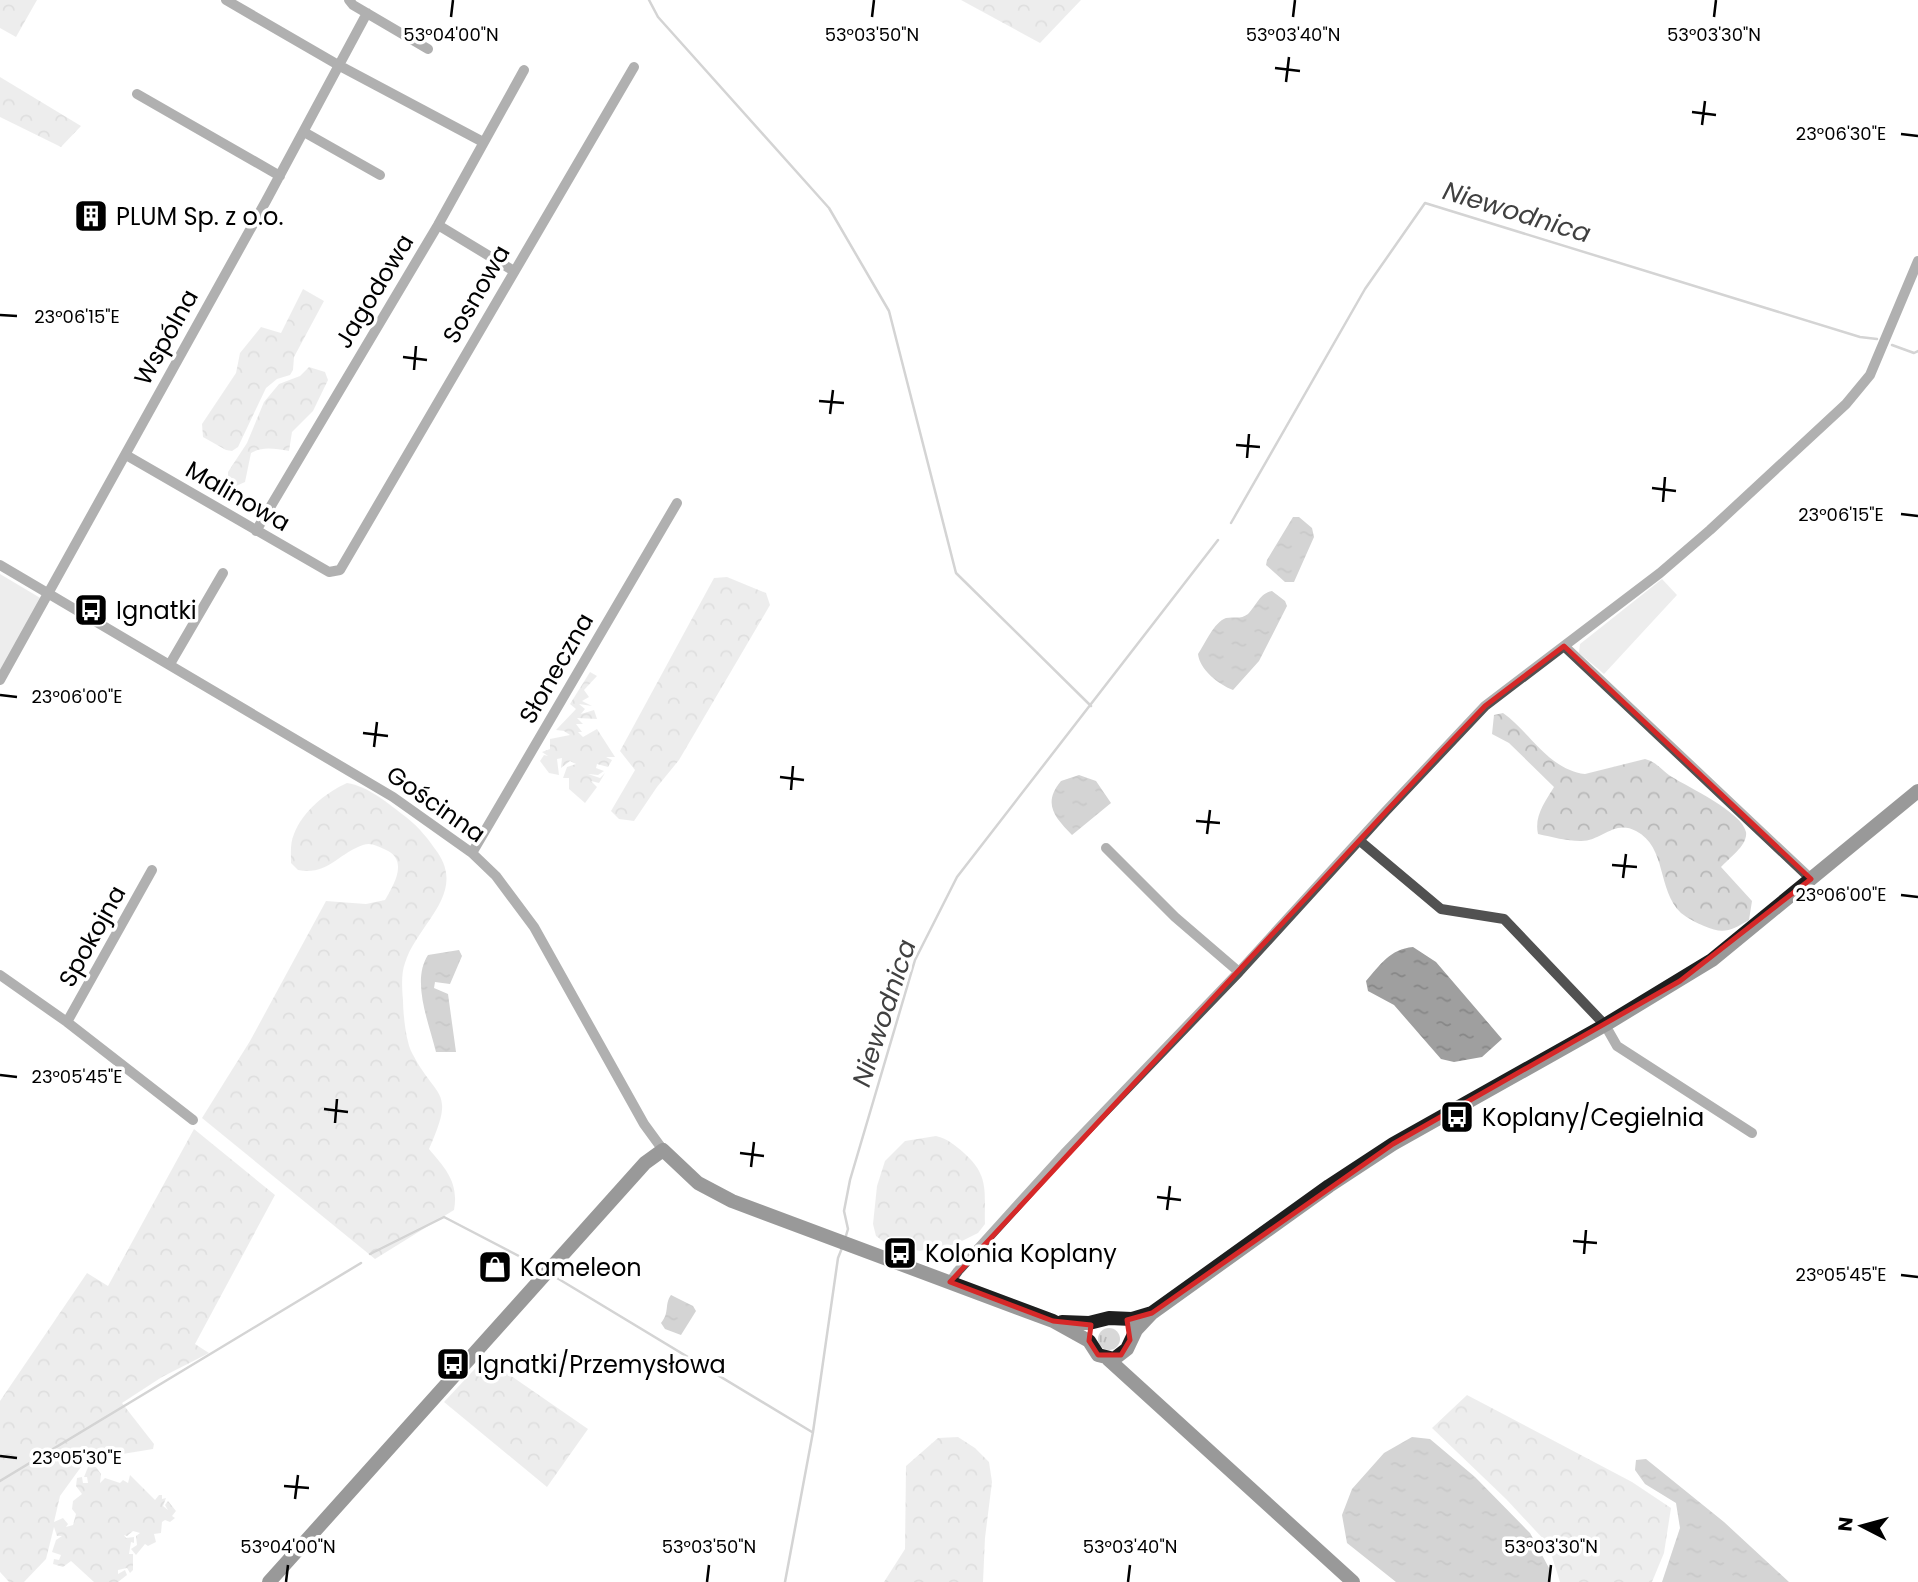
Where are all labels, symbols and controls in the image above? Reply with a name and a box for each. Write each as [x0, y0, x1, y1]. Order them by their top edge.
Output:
text: 53°04'00"N [403, 22, 499, 47]
text: 53°03'50"N [825, 22, 919, 47]
text: 53°03'40"N [1246, 22, 1340, 47]
text: 53°03'30"N [1667, 22, 1761, 47]
text: 23°06'30"E [1796, 121, 1886, 146]
water label: Niewodnica [1439, 172, 1595, 252]
building icon: PLUM Sp. z o.o. [72, 197, 110, 235]
place label: PLUM Sp. z o.o. [116, 200, 283, 233]
street label: Jagodowa [327, 228, 421, 354]
street label: Sosnowa [435, 239, 517, 349]
street label: Wspólna [126, 283, 206, 391]
text: 23°06'15"E [34, 304, 120, 329]
street label: Malinowa [180, 453, 296, 539]
text: 23°06'15"E [1798, 502, 1884, 527]
bus stop icon: Ignatki [72, 591, 110, 629]
place label: Ignatki [116, 594, 197, 627]
street label: Słoneczna [511, 607, 601, 729]
text: 23°06'00"E [31, 684, 123, 709]
street label: Gościnna [380, 758, 492, 850]
street label: Spokojna [51, 879, 133, 993]
text: 23°06'00"E [1795, 882, 1887, 907]
water label: Niewodnica [843, 935, 925, 1091]
text: 23°05'45"E [32, 1064, 122, 1089]
bus stop icon: Koplany/Cegielnia [1438, 1098, 1476, 1136]
place label: Koplany/Cegielnia [1482, 1101, 1704, 1134]
bus stop icon: Kolonia Koplany [881, 1234, 919, 1272]
place label: Kolonia Koplany [925, 1237, 1117, 1270]
shop icon: Kameleon [476, 1248, 514, 1286]
place label: Kameleon [520, 1251, 642, 1284]
text: 23°05'45"E [1796, 1262, 1886, 1287]
bus stop icon: Ignatki/Przemysłowa [434, 1345, 472, 1383]
place label: Ignatki/Przemysłowa [477, 1348, 726, 1381]
text: 23°05'30"E [32, 1445, 122, 1470]
north arrow [1827, 1491, 1897, 1561]
text: N [1831, 1516, 1860, 1533]
text: 53°04'00"N [240, 1534, 336, 1559]
text: 53°03'50"N [662, 1534, 756, 1559]
text: 53°03'40"N [1083, 1534, 1177, 1559]
text: 53°03'30"N [1504, 1534, 1598, 1559]

